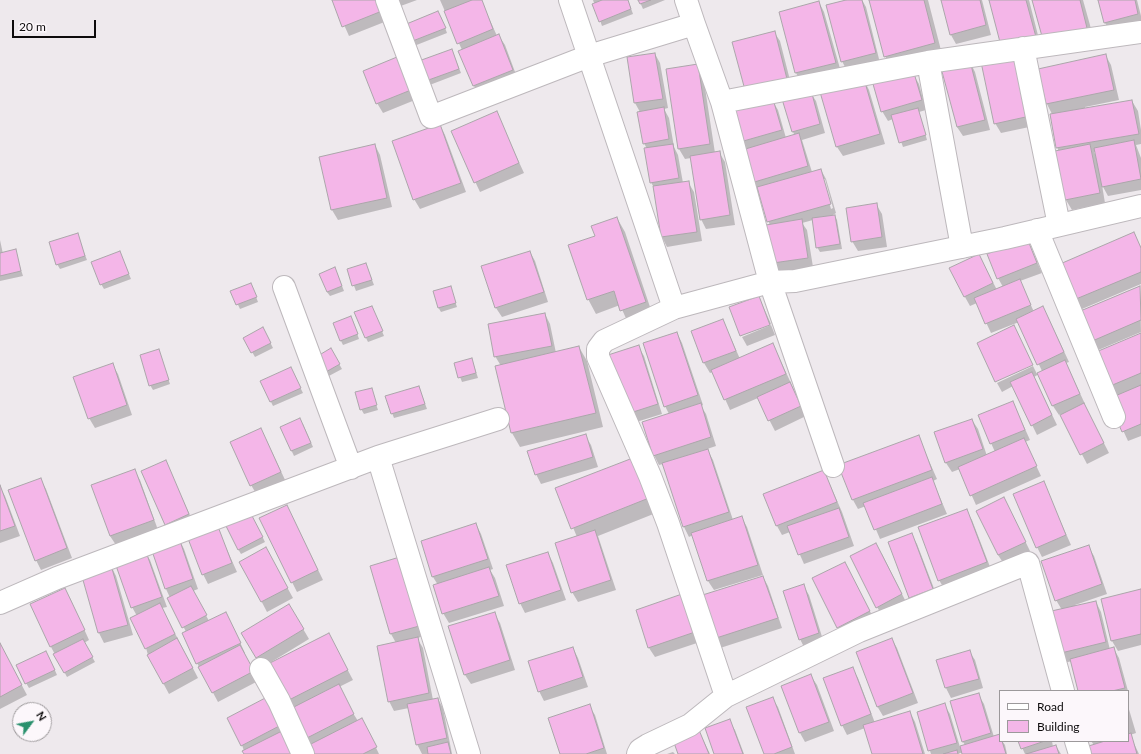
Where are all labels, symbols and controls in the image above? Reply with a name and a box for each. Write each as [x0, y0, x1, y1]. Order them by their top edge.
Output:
scale bar [14, 12, 98, 38]
text: 20 m [19, 19, 46, 34]
legend [999, 690, 1129, 742]
text: Road [1037, 699, 1064, 714]
north arrow [12, 702, 52, 742]
text: N [34, 709, 50, 723]
text: Building [1037, 719, 1080, 734]

